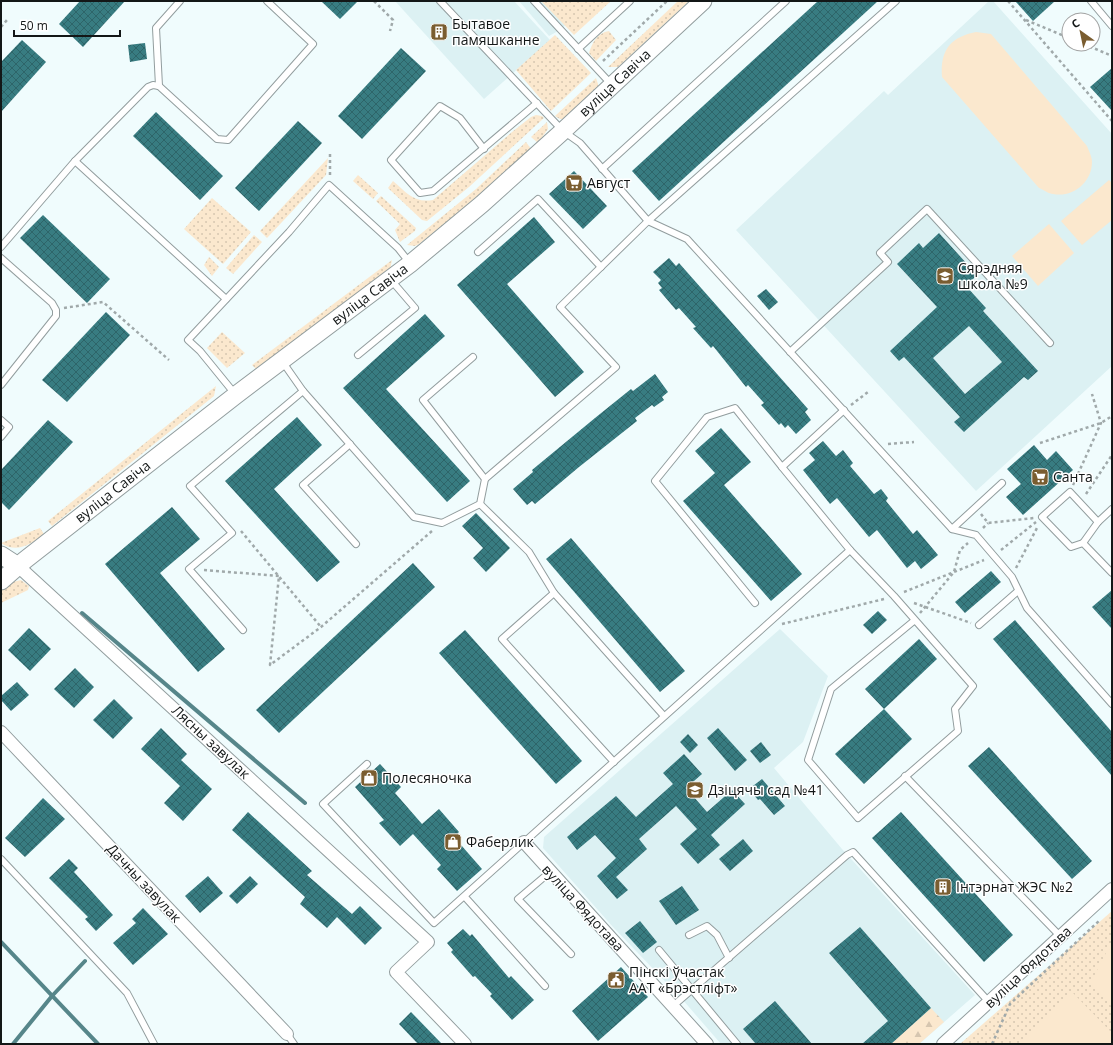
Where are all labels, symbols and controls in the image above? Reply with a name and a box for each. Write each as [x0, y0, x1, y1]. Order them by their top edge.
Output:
scale bar [14, 12, 120, 38]
north arrow [1061, 12, 1101, 52]
place label: Бытавое памяшканне [452, 14, 540, 49]
text: С [1068, 15, 1082, 31]
text: 50 m [20, 17, 48, 34]
building icon: Бытавое памяшканне [429, 22, 449, 42]
street label: вуліца Савіча [575, 45, 654, 121]
supermarket icon: Август [564, 173, 584, 193]
place label: Август [587, 173, 631, 192]
place label: Сярэдняя школа №9 [958, 258, 1028, 293]
street label: вуліца Савіча [327, 259, 412, 329]
school or university icon: Сярэдняя школа №9 [935, 266, 955, 286]
street label: вуліца Савіча [70, 456, 154, 527]
supermarket icon: Санта [1030, 467, 1050, 487]
place label: Санта [1053, 467, 1093, 486]
street label: Лясны завулак [168, 701, 255, 783]
shop icon: Полесяночка [359, 768, 379, 788]
place label: Полесяночка [382, 768, 472, 787]
school or university icon: Дзіцячы сад №41 [685, 780, 705, 800]
place label: Дзіцячы сад №41 [708, 780, 824, 799]
shop icon: Фаберлик [443, 832, 463, 852]
place label: Фаберлик [466, 832, 535, 851]
street label: Дачны завулак [103, 839, 187, 927]
street label: вуліца Фядотава [538, 860, 629, 955]
building icon: Інтэрнат ЖЭС №2 [933, 877, 953, 897]
place label: Інтэрнат ЖЭС №2 [956, 877, 1073, 896]
street label: вуліца Фядотава [980, 921, 1075, 1012]
place label: Пінскі ўчастак ААТ «Брэстліфт» [629, 962, 737, 997]
public building icon: Пінскі ўчастак ААТ «Брэстліфт» [606, 970, 626, 990]

